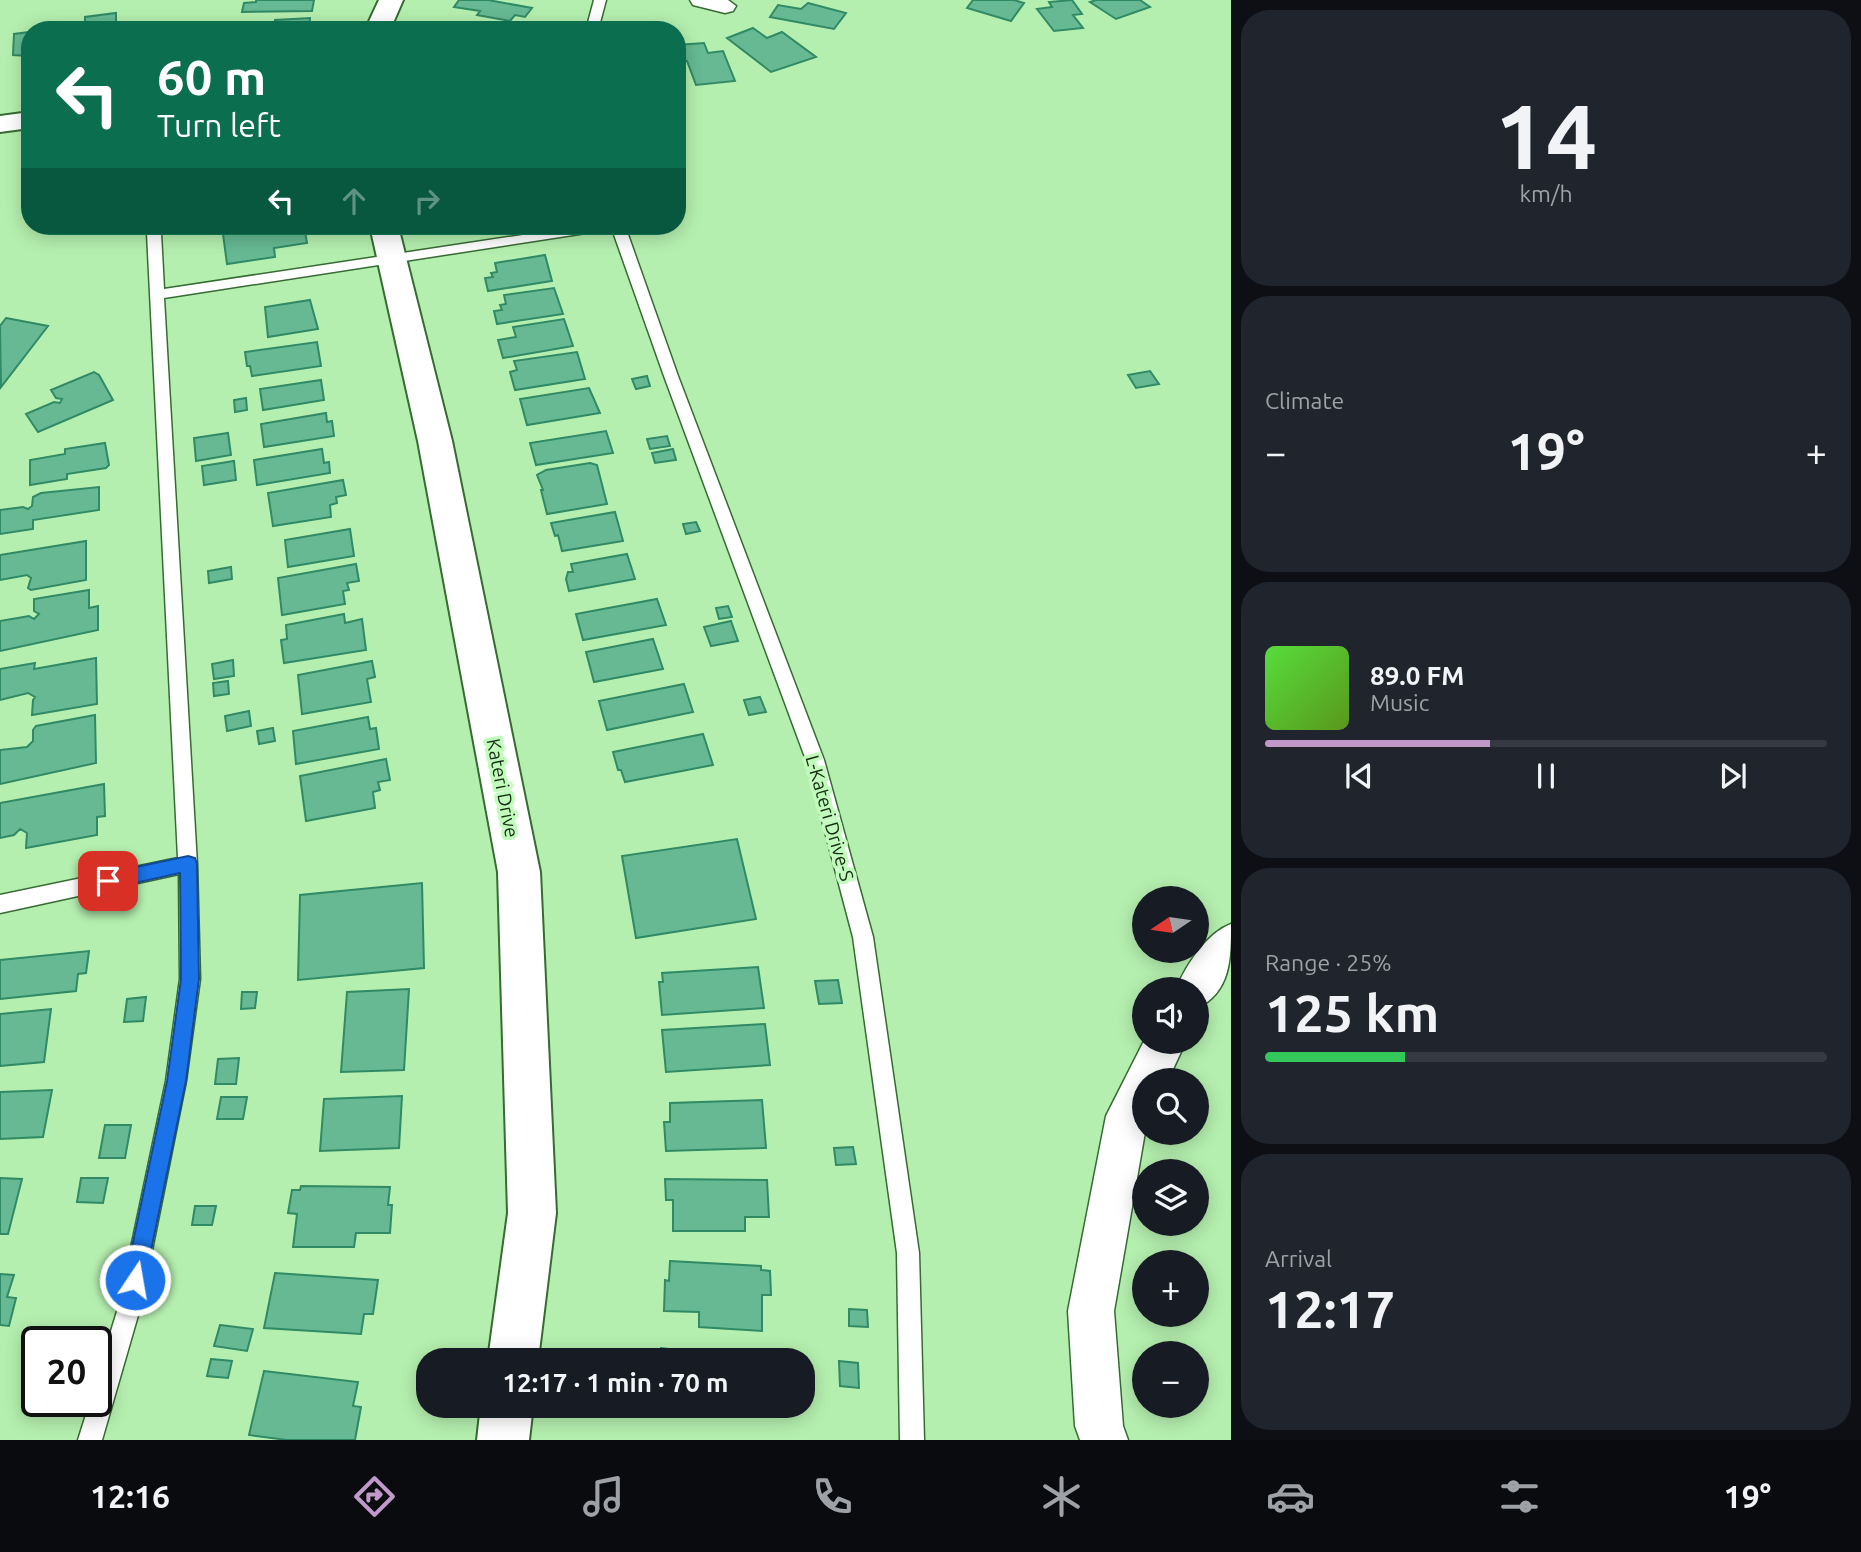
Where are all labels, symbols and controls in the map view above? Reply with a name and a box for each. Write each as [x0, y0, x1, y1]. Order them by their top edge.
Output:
icon: left [42, 49, 133, 140]
text: 60 m [157, 49, 266, 104]
text: 14 [1495, 84, 1597, 186]
text: Turn left [157, 107, 281, 143]
text: km/h [1519, 181, 1573, 206]
icon: left [262, 182, 300, 220]
icon: ahead [335, 182, 373, 220]
icon: right [408, 182, 446, 220]
text: Climate [1265, 388, 1344, 413]
text: 19° [1507, 422, 1585, 480]
text: − [1265, 431, 1286, 473]
text: + [1806, 431, 1827, 473]
text: 89.0 FM [1370, 661, 1464, 690]
text: Music [1370, 690, 1429, 715]
street label: Kateri Drive [483, 737, 523, 839]
street label: L-Kateri Drive-S [802, 753, 858, 884]
icon: previous [1340, 757, 1378, 795]
icon: pause [1527, 757, 1565, 795]
icon: next [1714, 757, 1752, 795]
pin [78, 851, 138, 911]
icon: arrive [89, 862, 127, 900]
north arrow [1132, 886, 1209, 962]
map controls [1132, 886, 1209, 1418]
text: Range · 25% [1265, 950, 1392, 975]
button: sound [1132, 977, 1209, 1054]
text: 125 km [1265, 984, 1439, 1042]
button: search [1132, 1068, 1209, 1145]
button: layers [1132, 1159, 1209, 1236]
position arrow [98, 1243, 172, 1317]
text: Arrival [1265, 1246, 1332, 1271]
button: + [1132, 1250, 1209, 1327]
text: 12:17 [1265, 1280, 1395, 1338]
speed limit sign: 20 [21, 1326, 112, 1417]
button: − [1132, 1341, 1209, 1418]
text: 12:17 · 1 min · 70 m [502, 1368, 729, 1397]
icon: directions [350, 1472, 399, 1521]
icon: music [579, 1472, 628, 1521]
icon: phone [808, 1472, 857, 1521]
icon: climate [1037, 1472, 1086, 1521]
icon: car [1266, 1472, 1315, 1521]
icon: filters [1495, 1472, 1544, 1521]
text: 12:16 [90, 1478, 170, 1514]
text: 19° [1724, 1478, 1771, 1514]

